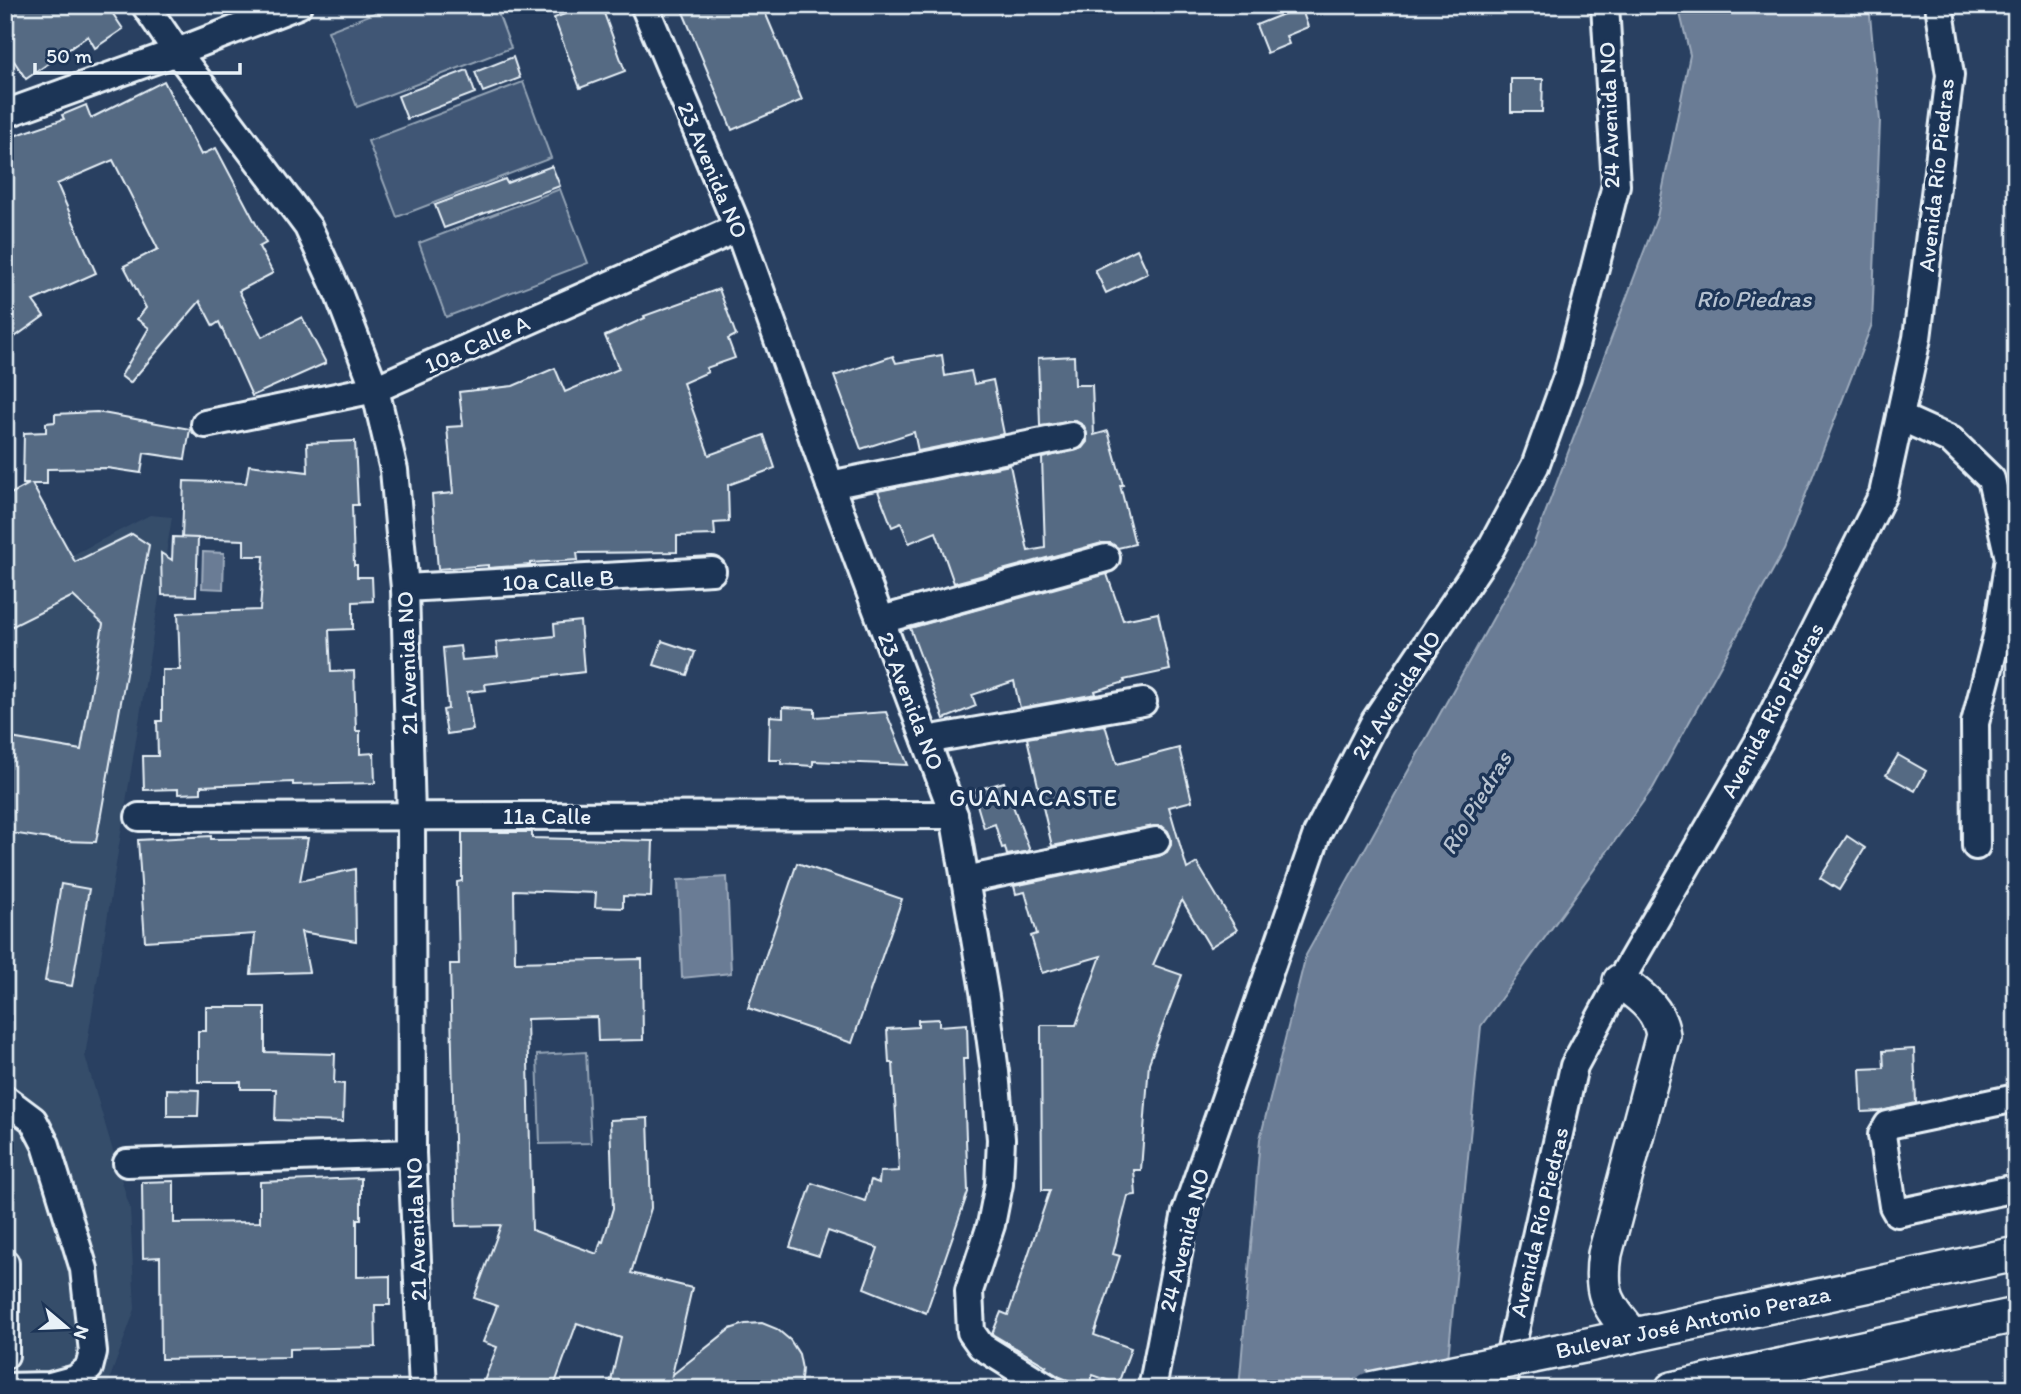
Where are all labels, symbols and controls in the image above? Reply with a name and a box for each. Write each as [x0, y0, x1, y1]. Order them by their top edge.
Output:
scale bar [35, 32, 240, 76]
street label: 24 Avenida NO [1592, 41, 1626, 189]
text: 50 m [46, 43, 93, 68]
street label: Avenida Río Piedras [1912, 77, 1960, 273]
street label: 23 Avenida NO [672, 97, 754, 243]
water label: Río Piedras [1696, 284, 1813, 313]
street label: 10a Calle A [420, 308, 534, 380]
street label: 10a Calle B [501, 563, 615, 597]
street label: 21 Avenida NO [390, 591, 424, 735]
street label: Avenida Río Piedras [1714, 618, 1830, 802]
street label: 24 Avenida NO [1345, 625, 1447, 765]
street label: 23 Avenida NO [872, 628, 950, 774]
water label: Río Piedras [1433, 745, 1518, 860]
district label: GUANACASTE [949, 783, 1119, 812]
street label: 11a Calle [503, 802, 591, 830]
street label: Avenida Río Piedras [1504, 1124, 1574, 1320]
street label: 21 Avenida NO [399, 1157, 433, 1301]
street label: 24 Avenida NO [1153, 1165, 1215, 1315]
street label: Bulevar José Antonio Peraza [1553, 1279, 1833, 1365]
north arrow [32, 1292, 102, 1362]
text: N [69, 1323, 95, 1342]

